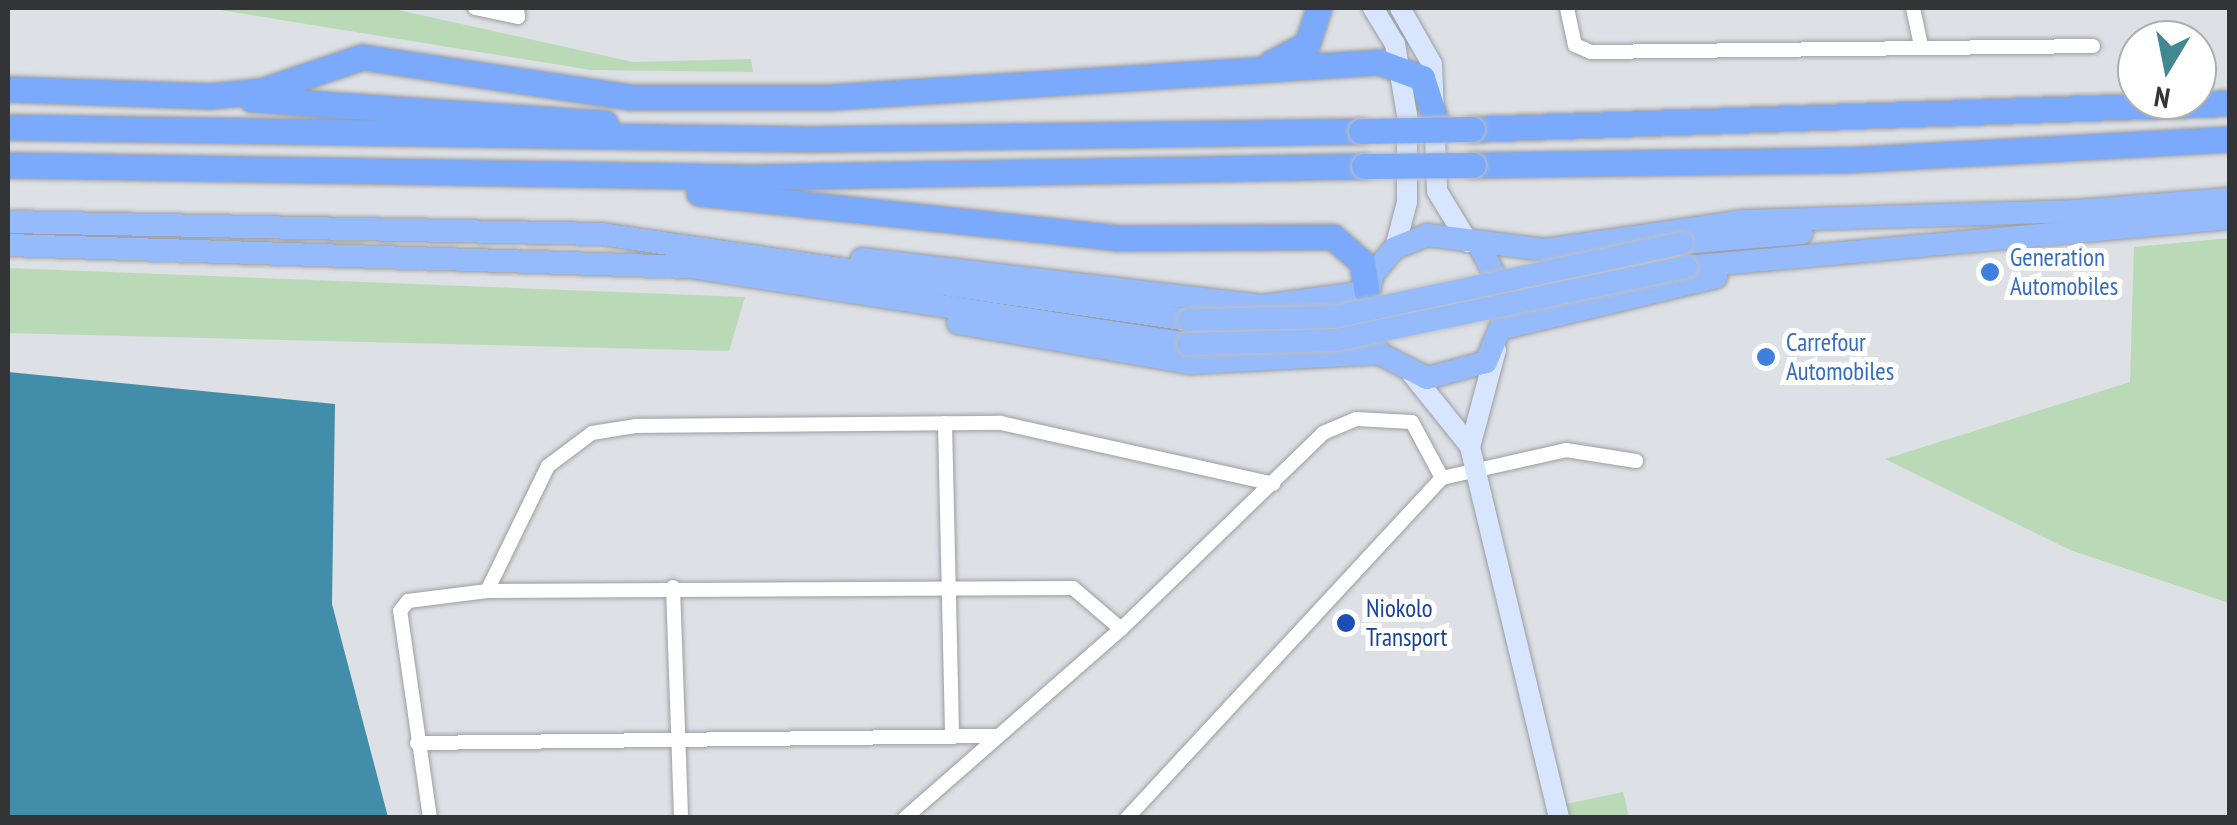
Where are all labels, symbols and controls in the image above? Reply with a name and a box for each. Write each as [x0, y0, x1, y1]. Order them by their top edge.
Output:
north arrow [2117, 20, 2217, 120]
text: N [2151, 79, 2173, 118]
place label: Generation Automobiles [2010, 243, 2118, 302]
marker: Generation Automobiles [1979, 261, 2001, 283]
place label: Carrefour Automobiles [1786, 328, 1894, 387]
marker: Carrefour Automobiles [1755, 346, 1777, 368]
place label: Niokolo Transport [1366, 594, 1447, 653]
marker: Niokolo Transport [1335, 612, 1357, 634]

